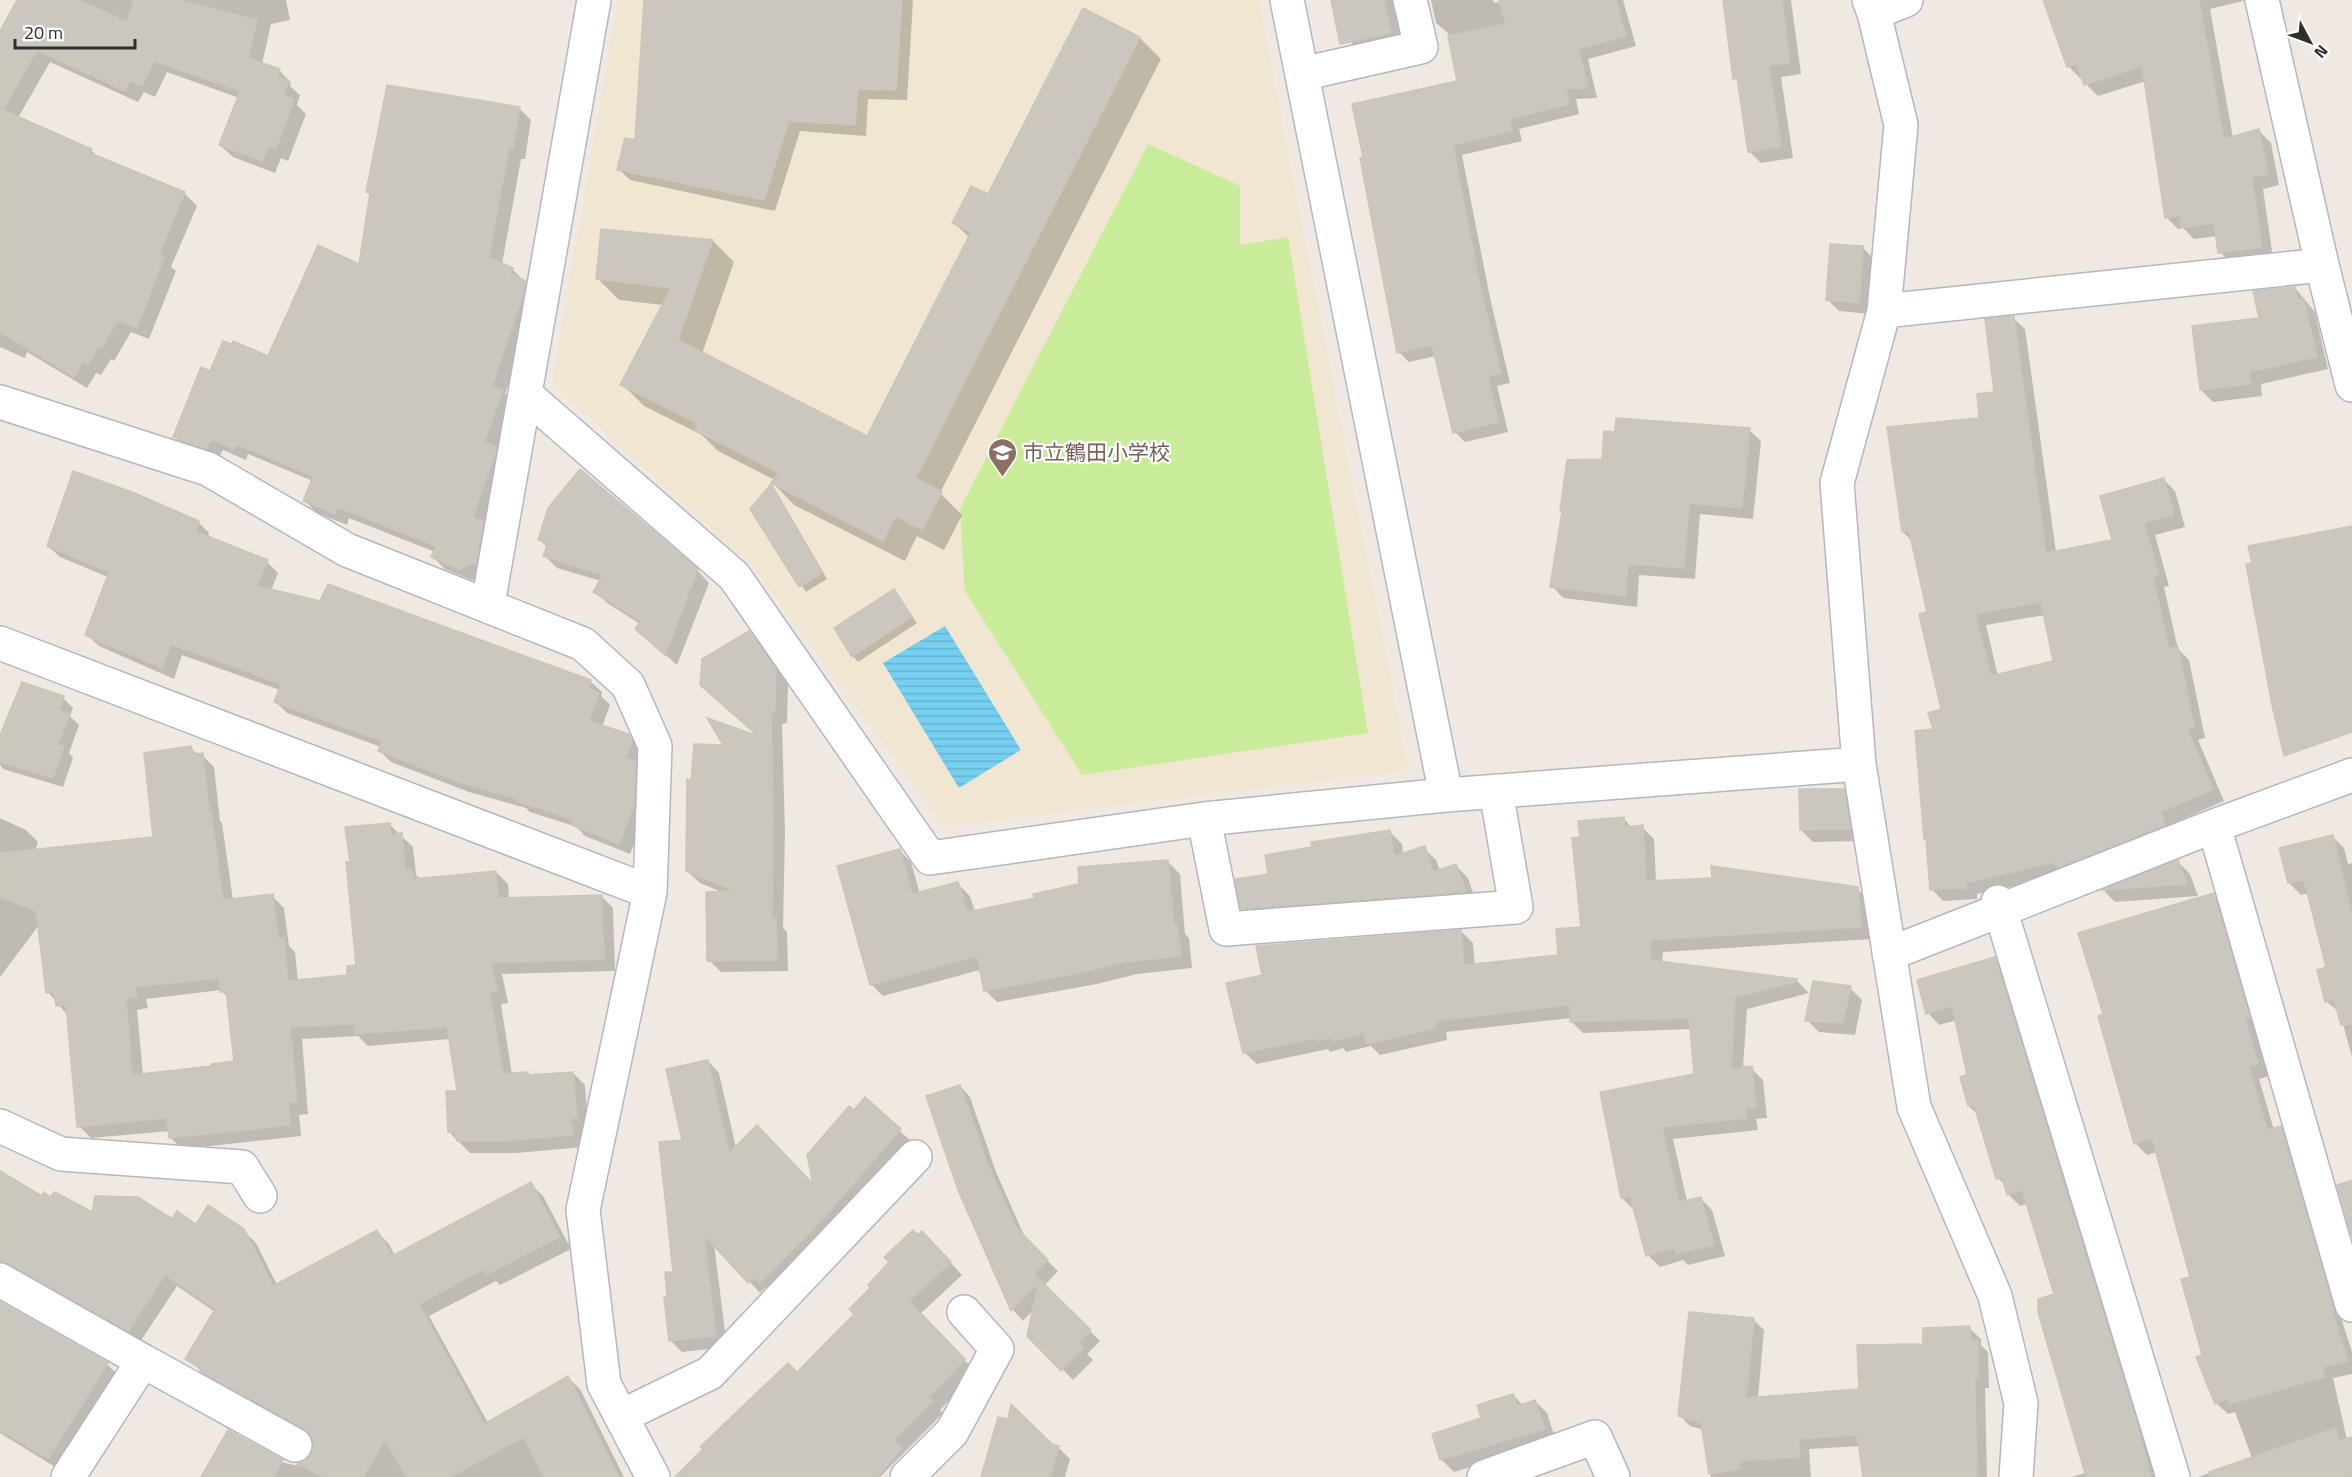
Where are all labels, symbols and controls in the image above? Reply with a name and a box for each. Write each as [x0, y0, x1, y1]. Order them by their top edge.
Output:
scale bar [15, 12, 135, 50]
north arrow [2280, 12, 2340, 72]
text: 20 m [24, 19, 63, 46]
text: N [2309, 40, 2334, 64]
school or university icon: 市立鶴田小学校 [986, 436, 1018, 478]
place label: 市立鶴田小学校 [1023, 436, 1170, 468]

